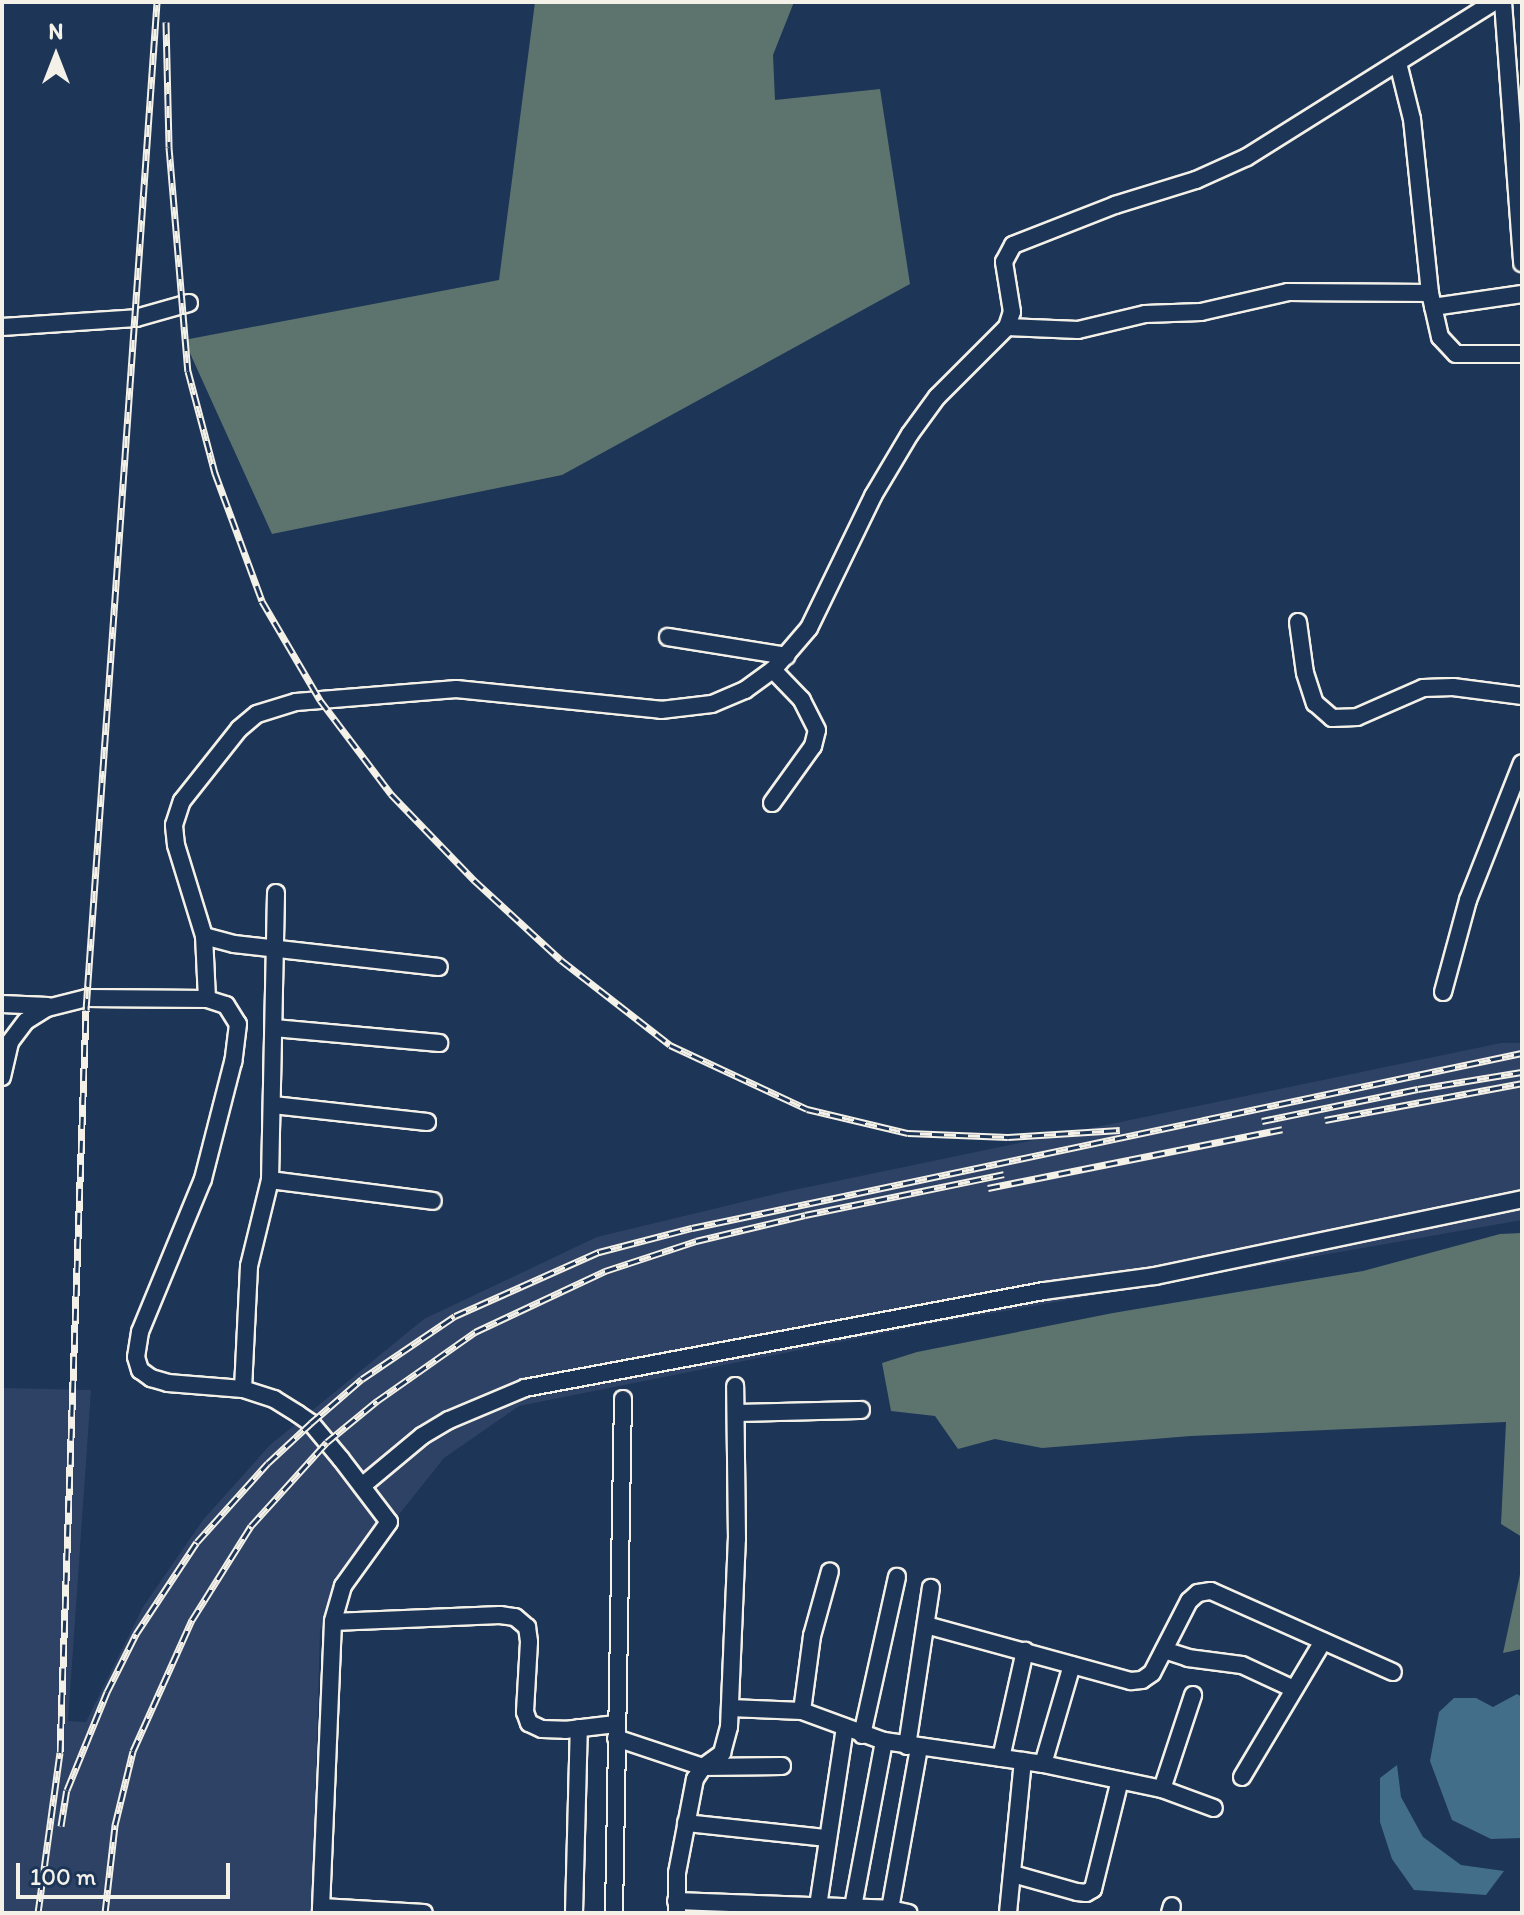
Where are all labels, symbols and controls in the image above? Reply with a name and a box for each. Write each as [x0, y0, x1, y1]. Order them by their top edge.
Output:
north arrow [16, 16, 96, 96]
text: N [49, 18, 63, 45]
scale bar [20, 1847, 234, 1897]
text: 100 m [30, 1862, 96, 1891]

